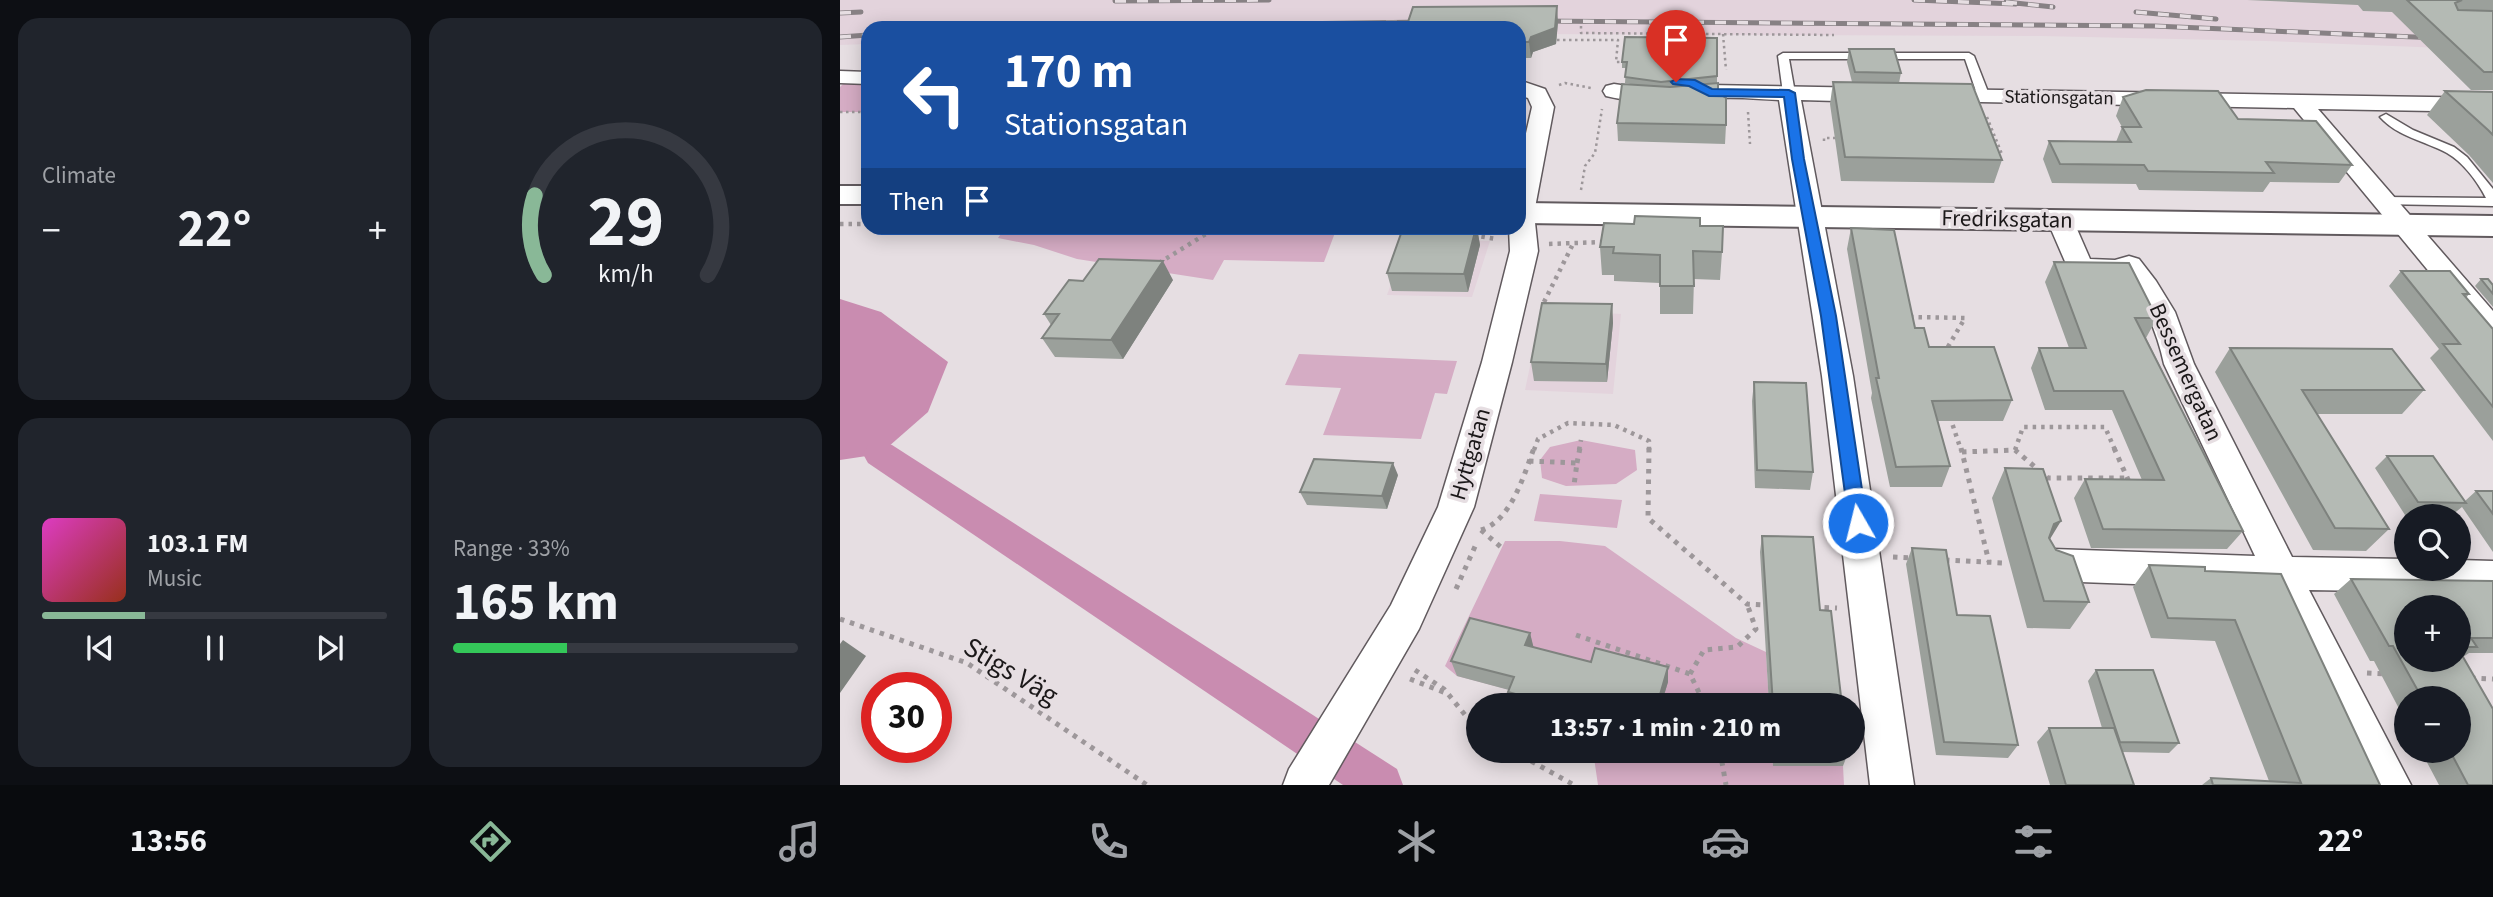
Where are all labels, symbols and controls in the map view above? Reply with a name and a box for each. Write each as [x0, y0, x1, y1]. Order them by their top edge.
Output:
pin [1646, 10, 1706, 82]
icon: arrive [1657, 21, 1695, 59]
text: 170 m [1004, 37, 1133, 107]
icon: left [889, 49, 980, 140]
street label: Stationsgatan [2004, 84, 2114, 112]
text: Stationsgatan [1004, 102, 1188, 148]
text: Climate [42, 159, 116, 192]
text: 29 [587, 170, 664, 274]
icon: arrive [958, 182, 996, 220]
text: Then [889, 183, 944, 220]
text: 22° [178, 193, 251, 267]
street label: Fredriksgatan [1941, 201, 2073, 237]
text: − [42, 204, 61, 258]
text: + [368, 204, 387, 258]
text: km/h [598, 256, 653, 292]
street label: Bessemergatan [2141, 298, 2231, 446]
street label: Hyttgatan [1441, 404, 1499, 504]
position arrow [1821, 486, 1895, 560]
map controls [2394, 504, 2471, 763]
button: search [2394, 504, 2471, 581]
text: 103.1 FM [147, 525, 248, 562]
text: Range · 33% [453, 532, 570, 565]
text: Music [147, 562, 202, 595]
text: 165 km [453, 566, 619, 640]
button: + [2394, 595, 2471, 672]
street label: Stigs Väg [956, 627, 1066, 715]
icon: previous [81, 629, 119, 667]
icon: pause [196, 629, 234, 667]
icon: next [311, 629, 349, 667]
speed limit sign: 30 [861, 672, 952, 763]
button: − [2394, 686, 2471, 763]
text: 13:57 · 1 min · 210 m [1550, 709, 1781, 746]
icon: directions [466, 817, 515, 866]
icon: music [775, 817, 824, 866]
icon: phone [1084, 817, 1133, 866]
icon: climate [1392, 817, 1441, 866]
icon: car [1701, 817, 1750, 866]
icon: filters [2009, 817, 2058, 866]
text: 13:56 [130, 818, 207, 864]
text: 22° [2318, 818, 2363, 864]

